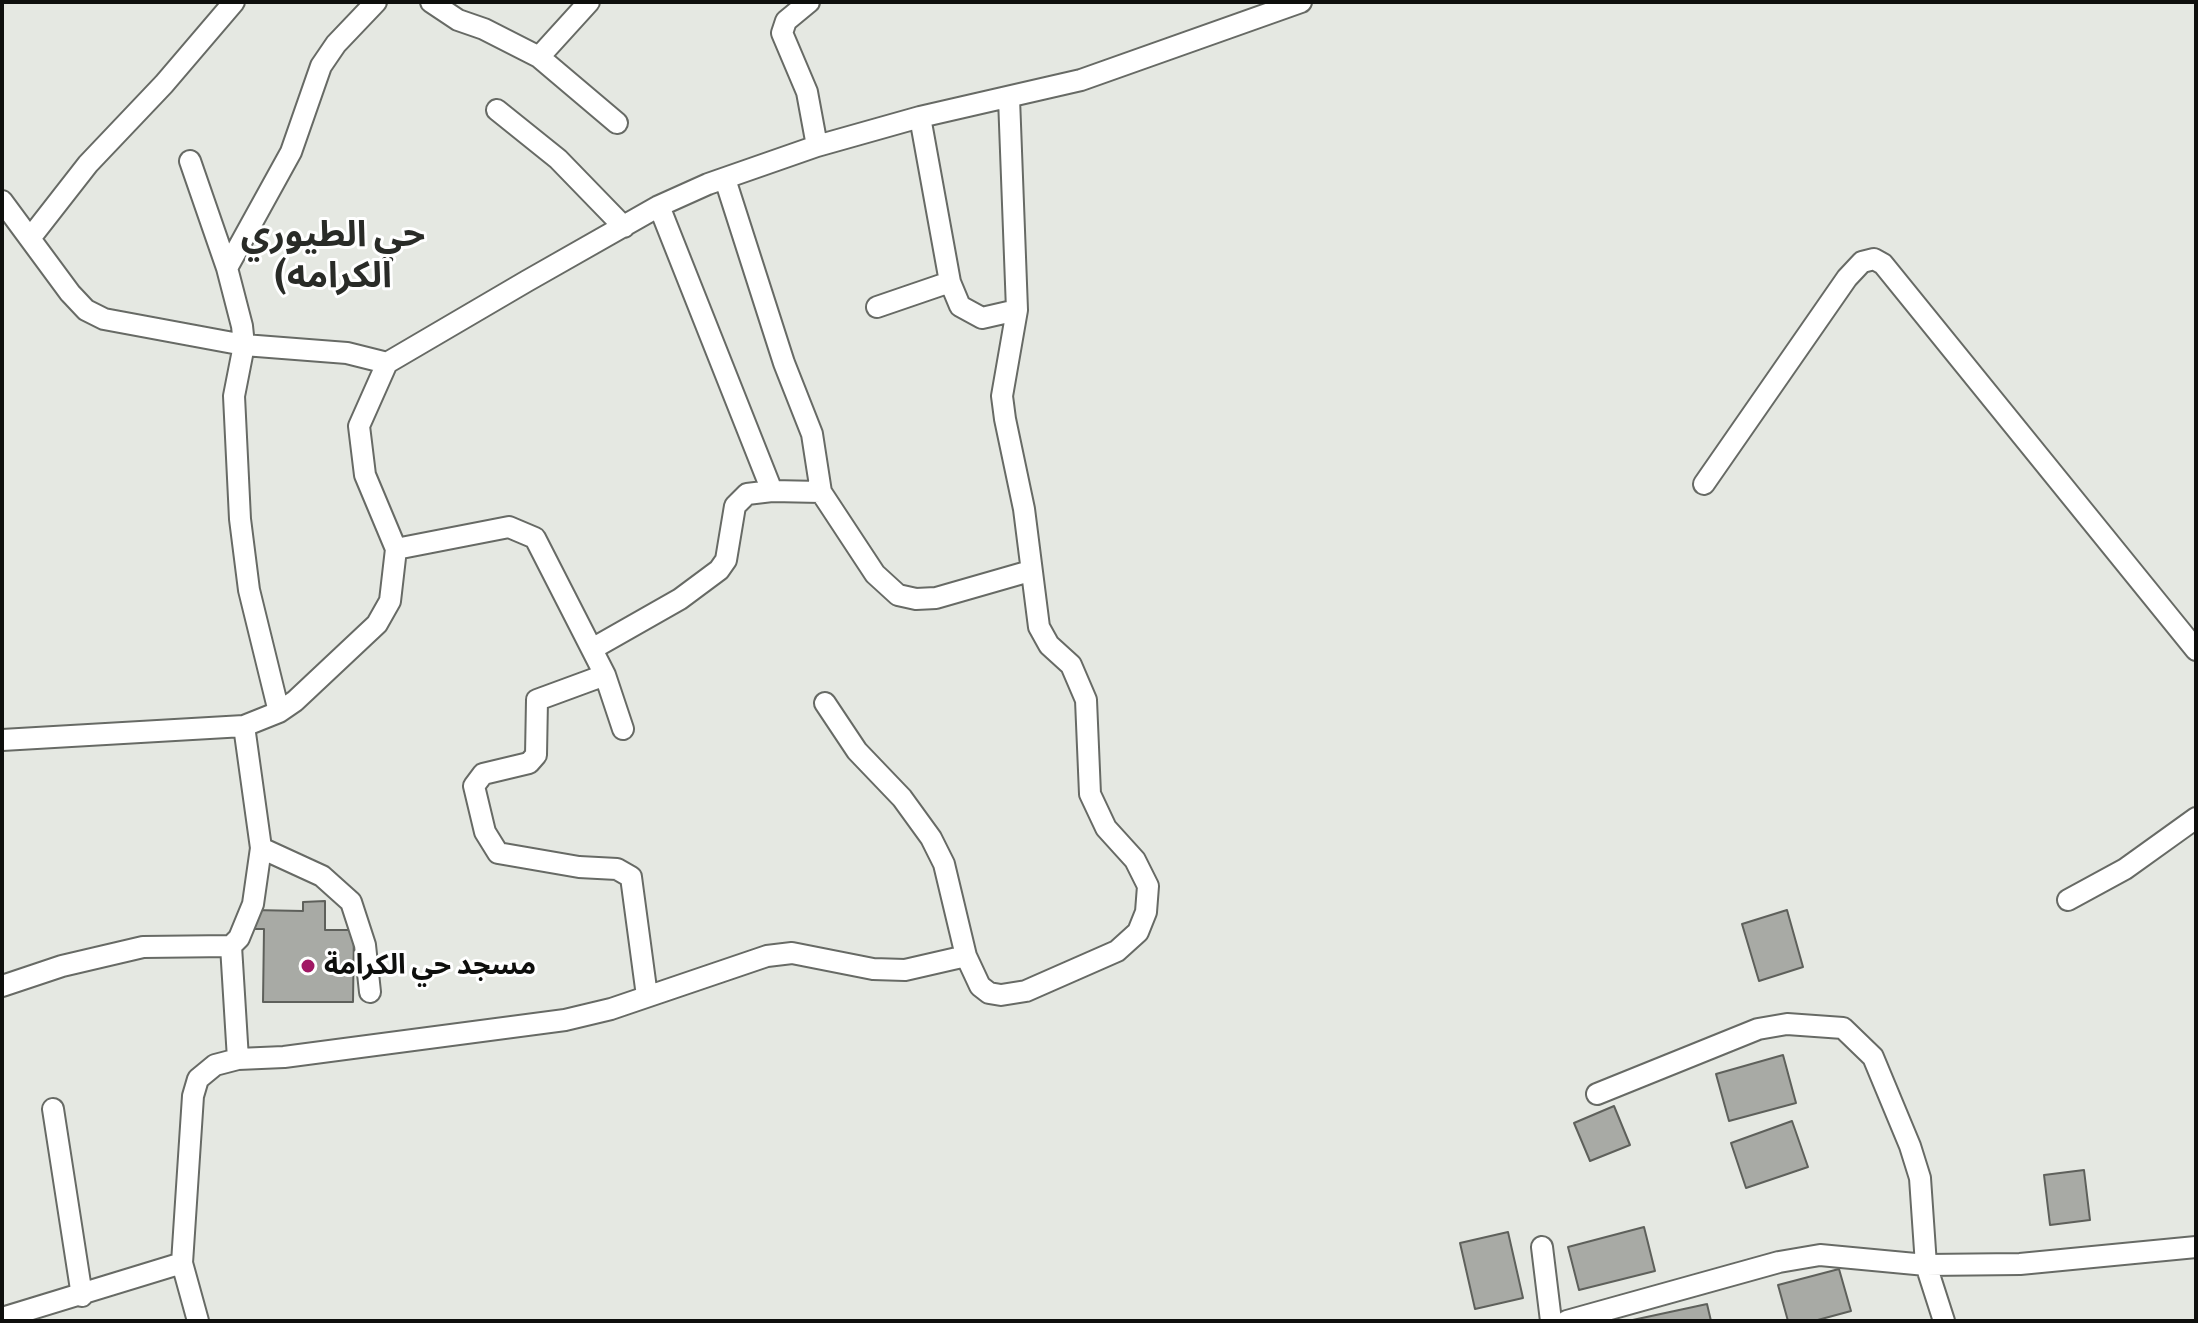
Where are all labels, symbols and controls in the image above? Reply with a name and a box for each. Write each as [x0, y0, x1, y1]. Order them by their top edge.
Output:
district label: حي الطيوري (الكرامه [241, 213, 425, 298]
place label: مسجد حي الكرامة [324, 949, 536, 983]
marker: مسجد حي الكرامة [299, 957, 317, 975]

